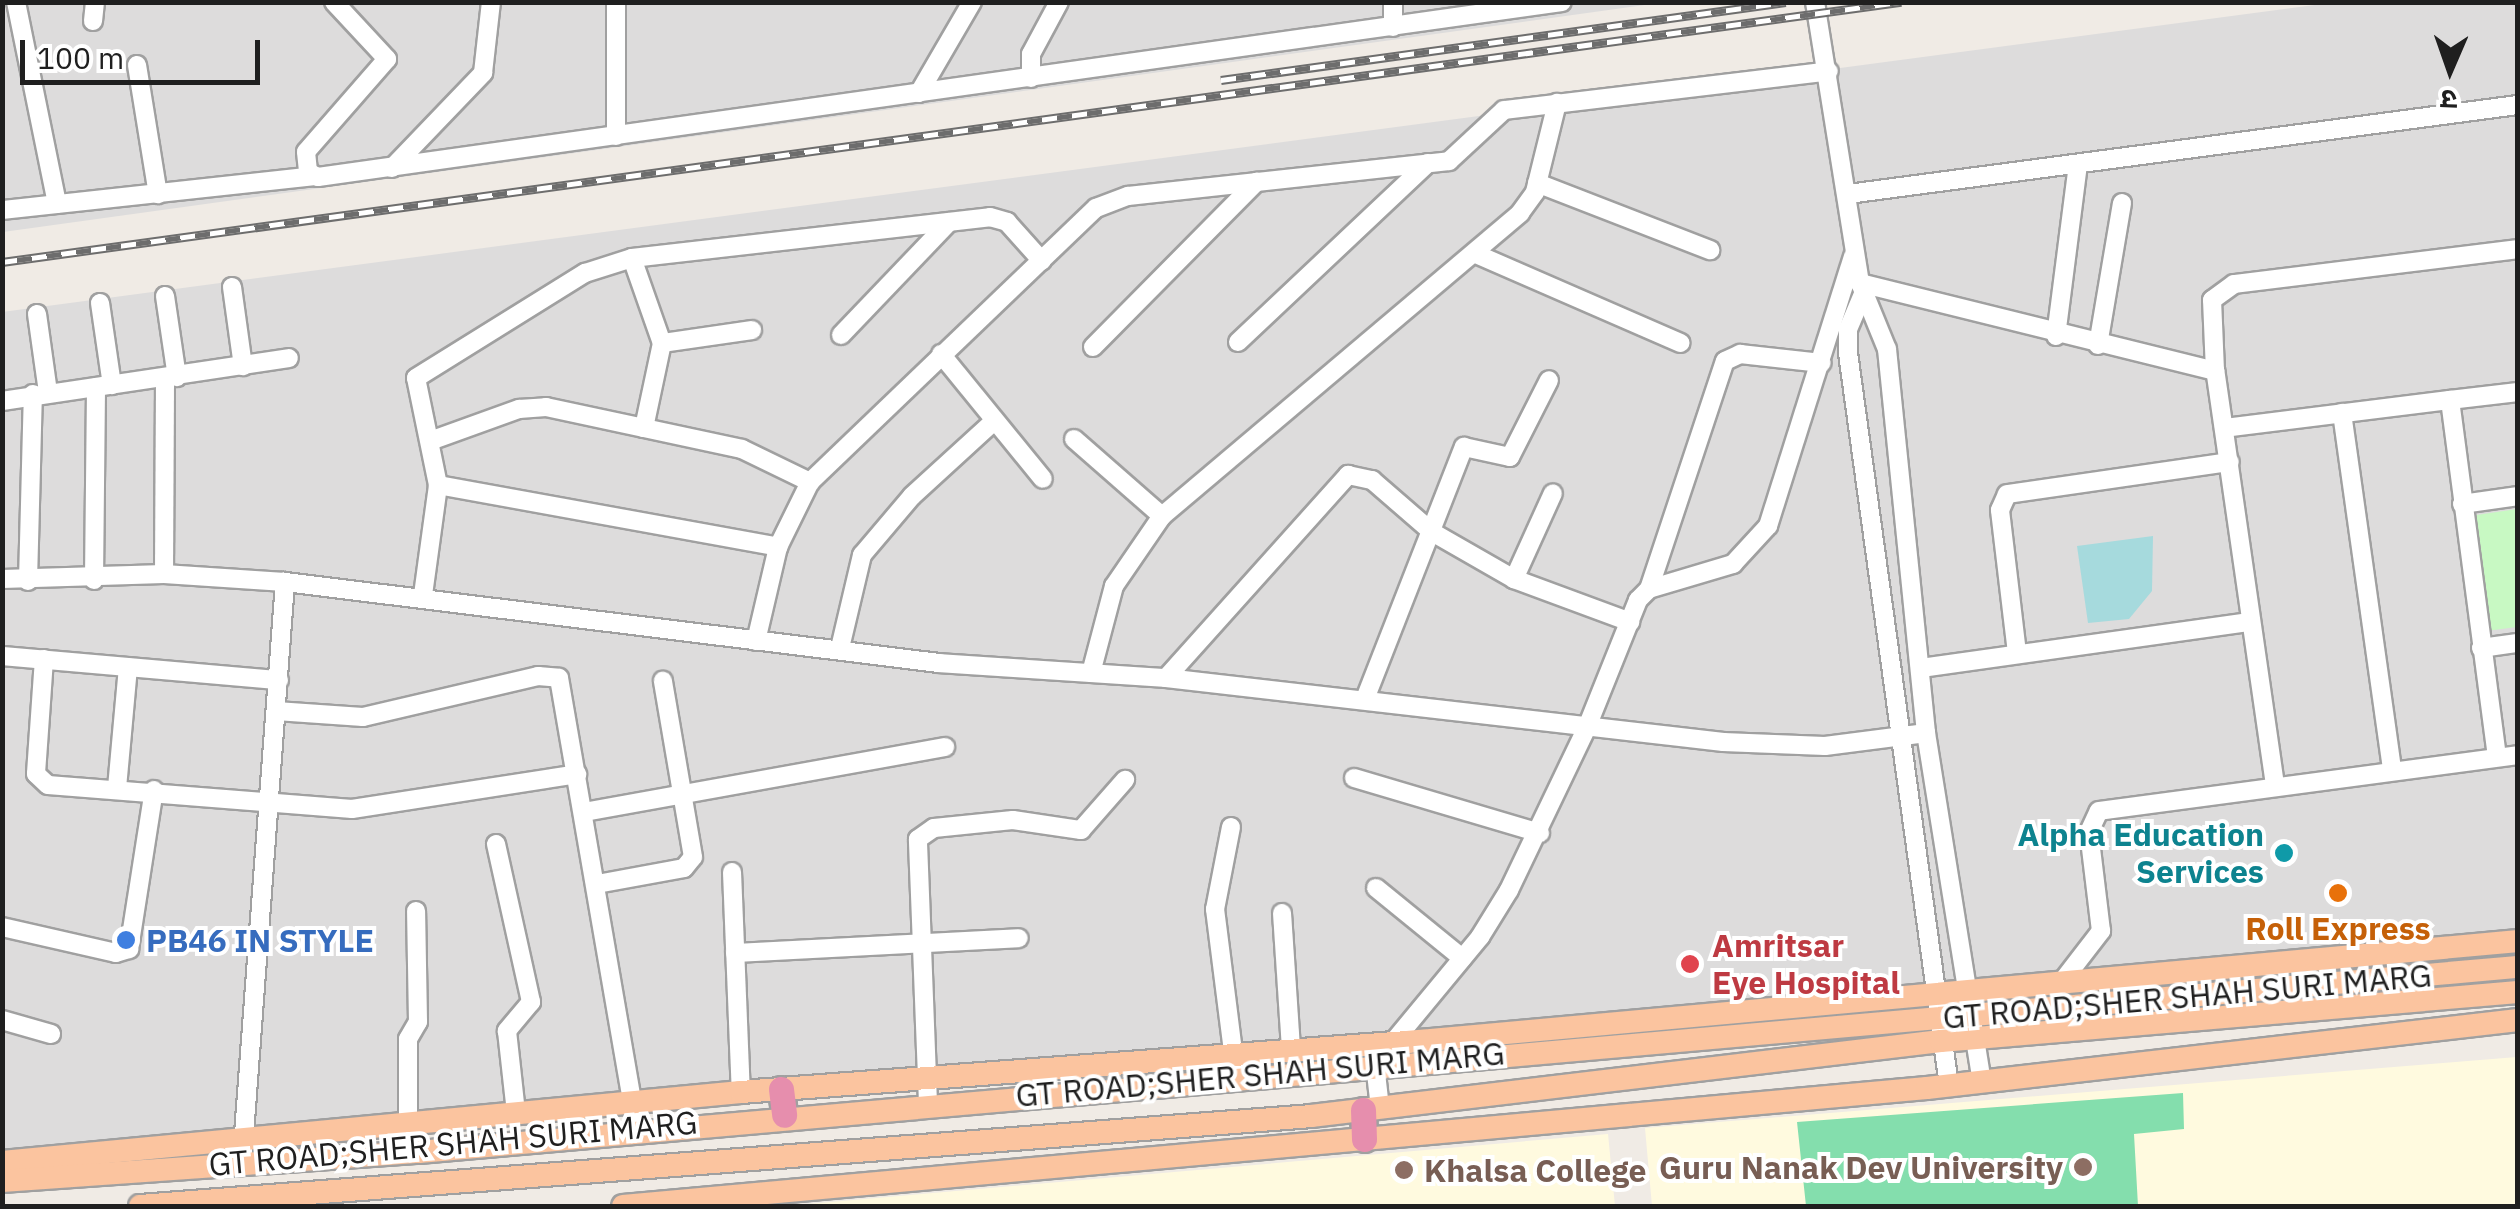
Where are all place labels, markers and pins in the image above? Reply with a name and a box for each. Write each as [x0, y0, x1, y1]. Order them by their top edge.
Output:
place label: Alpha Education Services [2017, 816, 2264, 891]
marker: Alpha Education Services [2273, 842, 2295, 864]
marker: Roll Express [2327, 882, 2349, 904]
place label: Roll Express [2245, 909, 2431, 947]
place label: PB46 IN STYLE [146, 921, 374, 959]
place label: Amritsar Eye Hospital [1712, 927, 1900, 1002]
marker: PB46 IN STYLE [115, 929, 137, 951]
marker: Amritsar Eye Hospital [1677, 951, 1703, 977]
place label: Guru Nanak Dev University [1659, 1148, 2063, 1186]
place label: Khalsa College [1424, 1151, 1647, 1189]
marker: Guru Nanak Dev University [2072, 1156, 2094, 1178]
marker: Khalsa College [1393, 1159, 1415, 1181]

